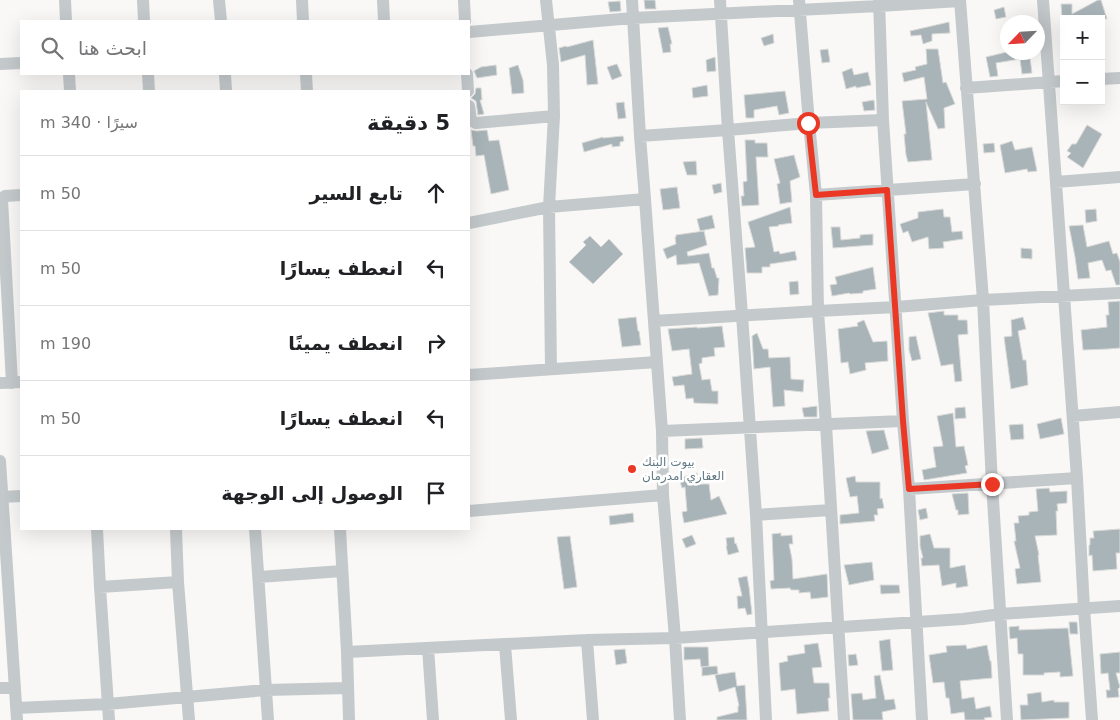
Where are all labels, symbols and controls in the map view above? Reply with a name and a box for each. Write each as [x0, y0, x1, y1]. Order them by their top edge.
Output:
north arrow [1000, 15, 1045, 60]
map controls [1060, 15, 1105, 105]
button: + [1060, 15, 1105, 60]
search box [20, 20, 470, 75]
icon: search [38, 34, 66, 62]
text: ابحث هنا [78, 37, 147, 59]
button: − [1060, 60, 1105, 105]
text: 5 دقيقة [367, 111, 450, 135]
route start [797, 112, 820, 135]
text: سيرًا · 340 m [40, 113, 138, 132]
icon: ahead [422, 179, 450, 207]
text: تابع السير [309, 182, 403, 204]
text: 50 m [40, 184, 81, 203]
icon: left [422, 254, 450, 282]
text: انعطف يسارًا [280, 257, 403, 279]
text: 50 m [40, 259, 81, 278]
icon: right [422, 329, 450, 357]
text: انعطف يمينًا [288, 332, 403, 354]
text: 190 m [40, 334, 91, 353]
icon: left [422, 404, 450, 432]
text: انعطف يسارًا [280, 407, 403, 429]
text: 50 m [40, 409, 81, 428]
place label: بيوت البنك العقاري امدرمان [642, 455, 724, 484]
marker: بيوت البنك العقاري امدرمان [626, 463, 638, 475]
route end [981, 473, 1004, 496]
icon: arrive [422, 479, 450, 507]
text: الوصول إلى الوجهة [221, 482, 403, 504]

